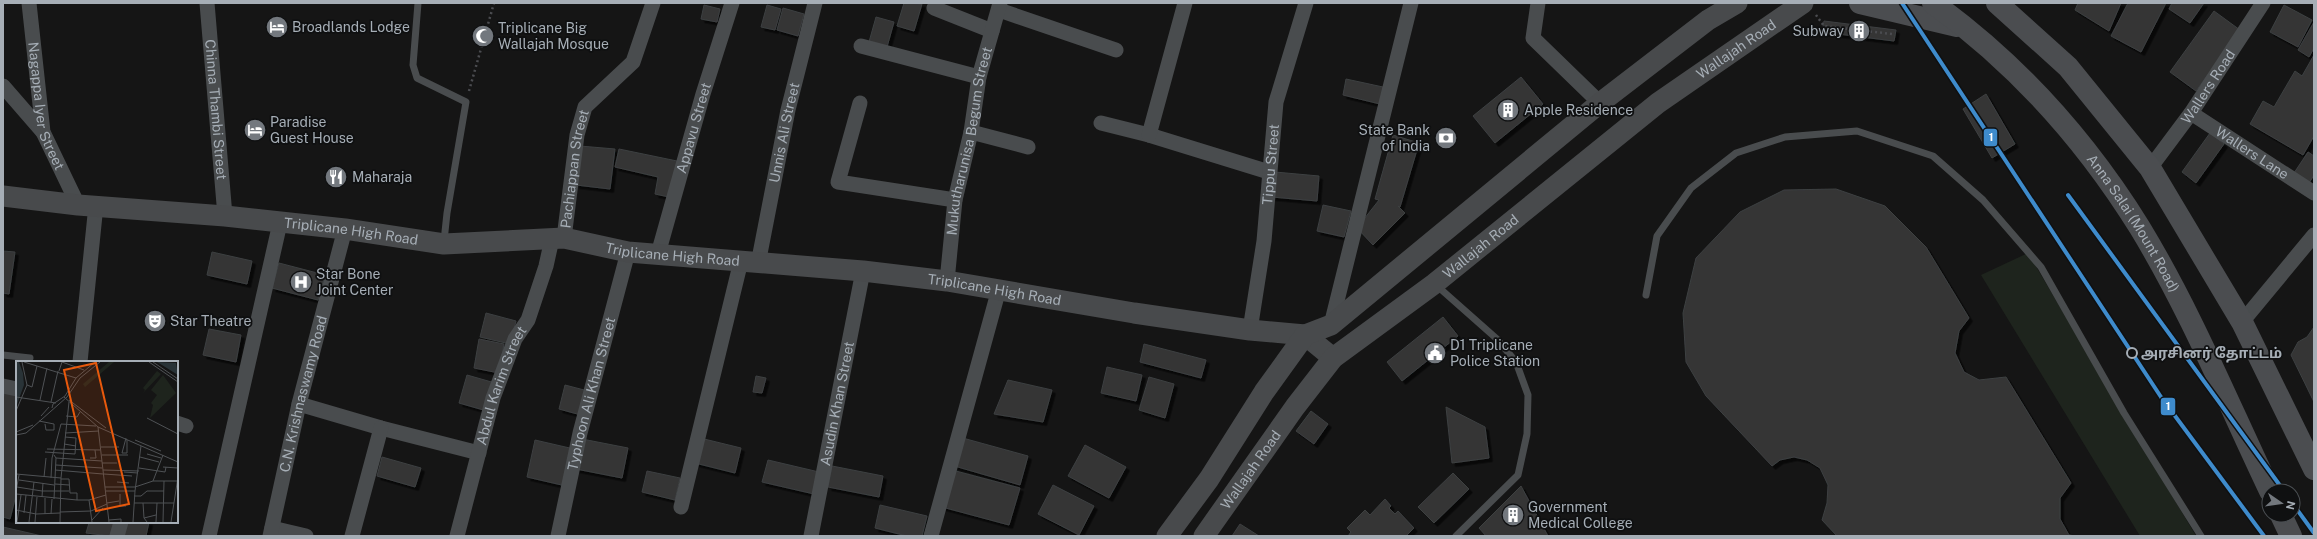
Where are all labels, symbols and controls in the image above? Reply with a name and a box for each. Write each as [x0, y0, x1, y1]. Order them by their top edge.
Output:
hotel icon: Broadlands Lodge [264, 14, 290, 40]
street label: Wallajah Road [1693, 16, 1779, 82]
building icon: Subway [1846, 18, 1872, 44]
place label: Broadlands Lodge [292, 19, 410, 35]
place label: Triplicane Big Wallajah Mosque [498, 20, 609, 52]
mosque icon: Triplicane Big Wallajah Mosque [470, 23, 496, 49]
place label: Subway [1792, 23, 1845, 39]
street label: Chinna Thambi Street [202, 39, 230, 181]
street label: Nagappa Iyer Street [25, 41, 68, 172]
street label: Mukutharunisa Begum Street [944, 45, 995, 236]
street label: Wallers Road [2178, 47, 2238, 127]
street label: Appavu Street [673, 81, 714, 175]
street label: Unnis Ali Street [766, 81, 803, 184]
building icon: Apple Residence [1495, 97, 1521, 123]
place label: Apple Residence [1524, 102, 1633, 118]
street label: Pachiappan Street [557, 108, 592, 229]
place label: Paradise Guest House [270, 114, 354, 146]
hotel icon: Paradise Guest House [242, 117, 268, 143]
place label: State Bank of India [1358, 122, 1430, 154]
street label: Tippu Street [1259, 123, 1282, 205]
street label: Wallers Lane [2213, 123, 2292, 182]
bank icon: State Bank of India [1433, 125, 1459, 151]
line badge: 1 [1983, 128, 1998, 147]
text: 1 [1989, 131, 1993, 143]
street label: Anna Salai (Mount Road) [2084, 151, 2182, 295]
restaurant icon: Maharaja [323, 164, 349, 190]
place label: Maharaja [352, 169, 412, 185]
street label: Wallajah Road [1440, 211, 1522, 282]
street label: Triplicane High Road [283, 214, 419, 248]
street label: Triplicane High Road [604, 239, 740, 269]
place label: Star Bone Joint Center [316, 266, 394, 298]
hospital icon: Star Bone Joint Center [288, 269, 314, 295]
street label: Triplicane High Road [927, 271, 1062, 308]
theatre icon: Star Theatre [142, 308, 168, 334]
place label: Star Theatre [170, 313, 252, 329]
street label: C.N. Krishnaswamy Road [276, 314, 330, 474]
street label: Typhoon Ali Khan Street [564, 315, 618, 472]
street label: Abdul Karim Street [473, 323, 530, 447]
place label: D1 Triplicane Police Station [1450, 337, 1540, 369]
street label: Asudin Khan Street [817, 340, 857, 467]
public building icon: D1 Triplicane Police Station [1422, 340, 1448, 366]
place label: அரசினர் தோட்டம் [2141, 345, 2282, 363]
marker: அரசினர் தோட்டம் [2126, 347, 2138, 359]
inset map [16, 361, 178, 523]
line badge: 1 [2160, 397, 2176, 416]
text: 1 [2166, 400, 2170, 412]
street label: Wallajah Road [1217, 427, 1284, 512]
north arrow [2261, 483, 2301, 523]
place label: Government Medical College [1528, 499, 1633, 531]
text: N [2284, 500, 2298, 511]
building icon: Government Medical College [1500, 502, 1526, 528]

